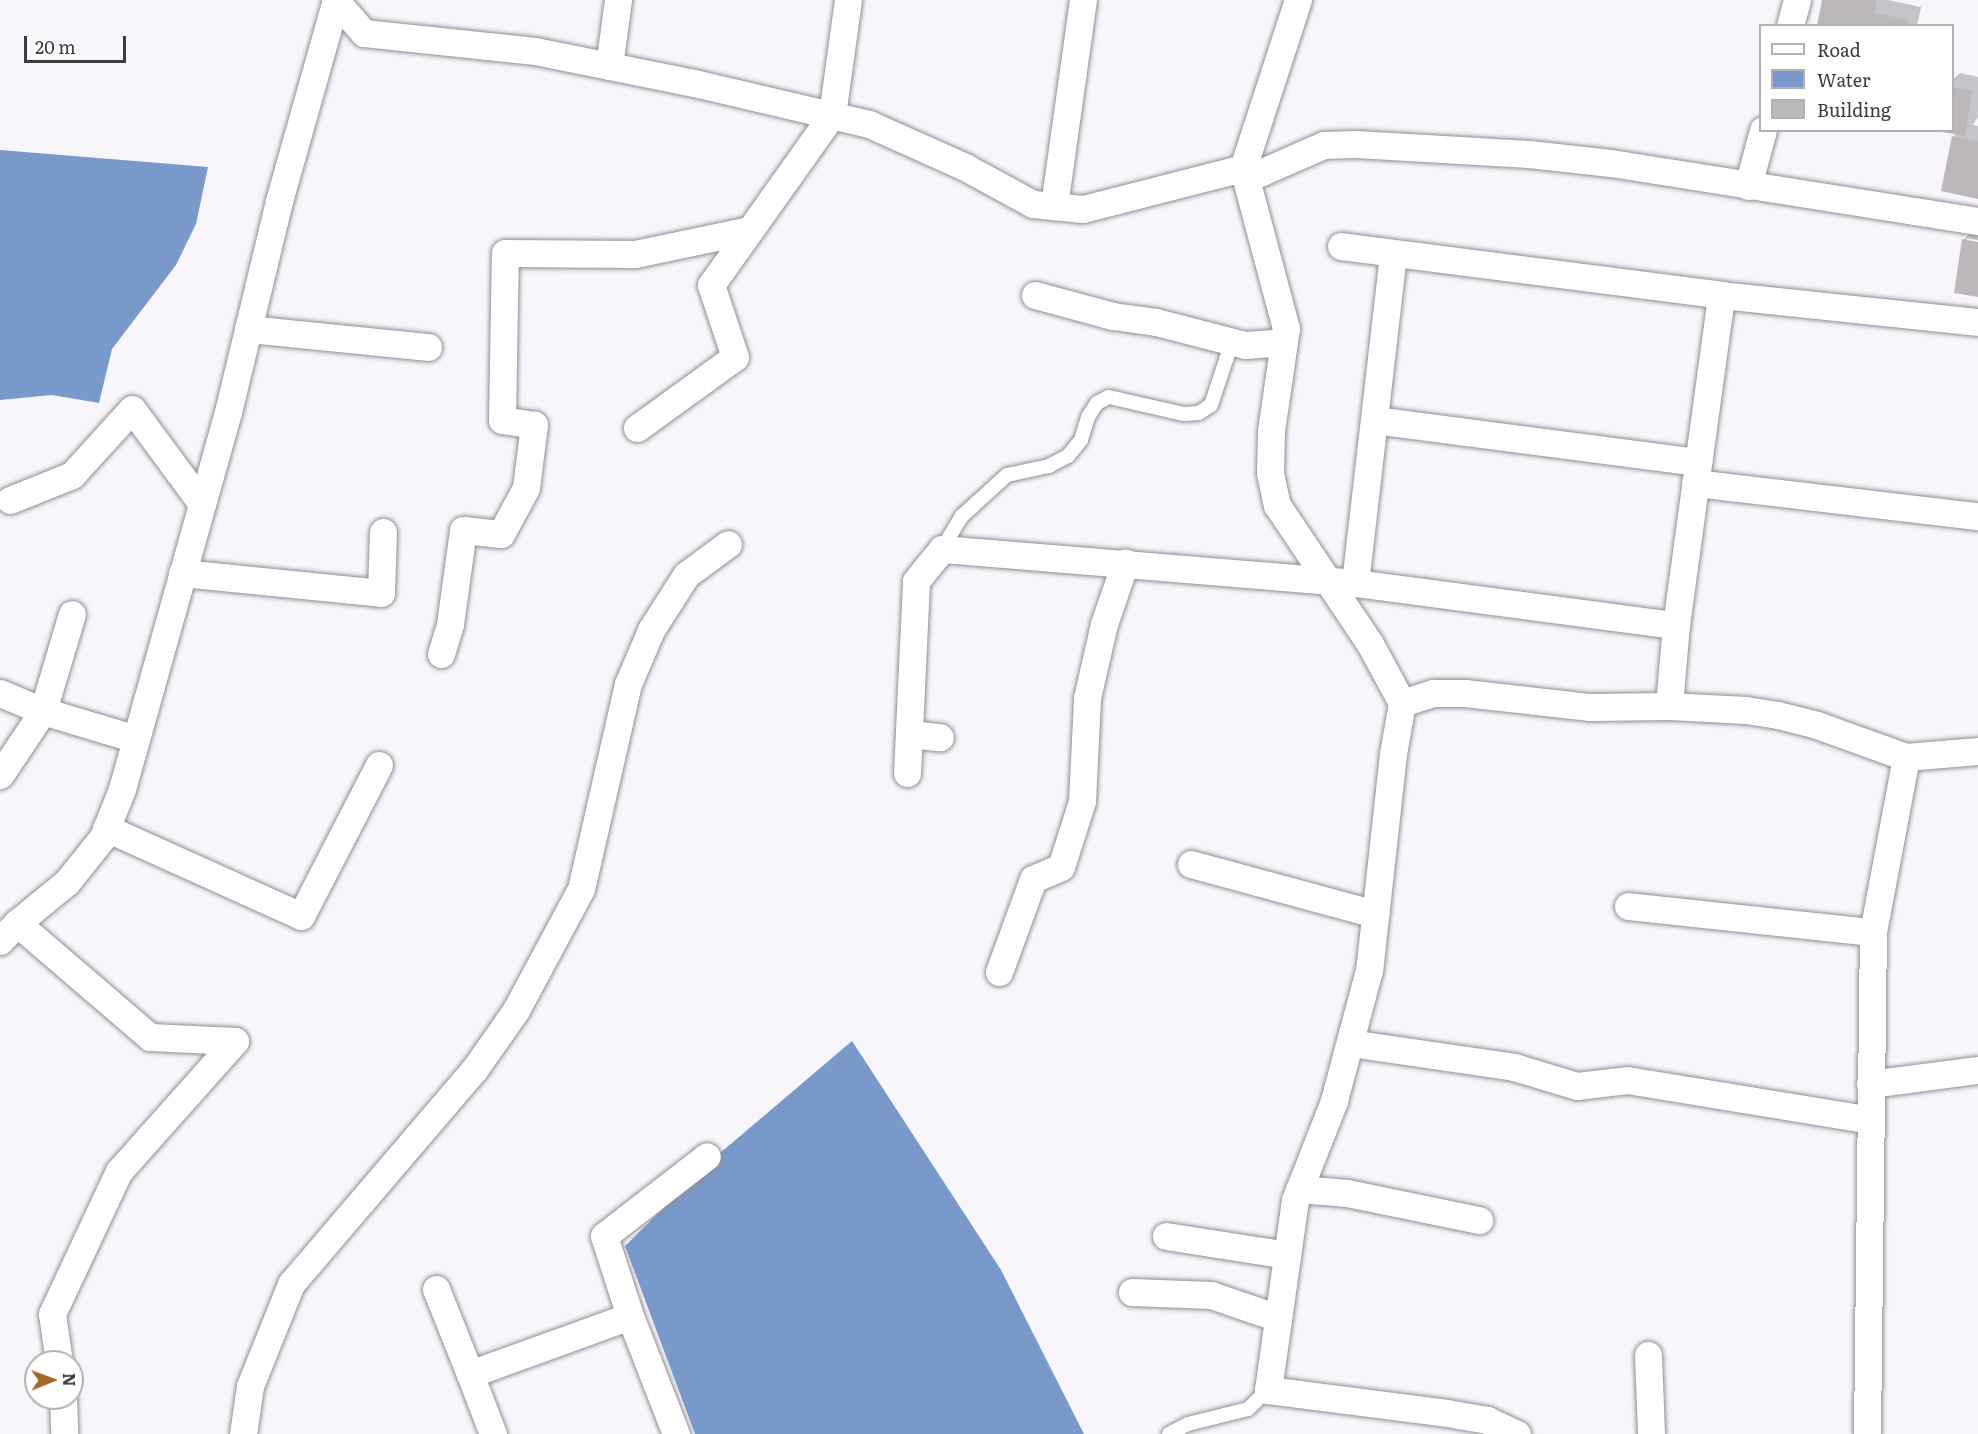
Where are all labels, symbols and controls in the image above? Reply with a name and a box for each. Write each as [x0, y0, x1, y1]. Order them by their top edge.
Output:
scale bar [27, 24, 129, 62]
legend [1759, 24, 1954, 132]
text: 20 m [35, 33, 76, 60]
text: Road [1817, 36, 1861, 63]
text: Water [1817, 66, 1870, 93]
text: Building [1817, 96, 1891, 123]
north arrow [24, 1350, 84, 1410]
text: N [58, 1373, 82, 1387]

